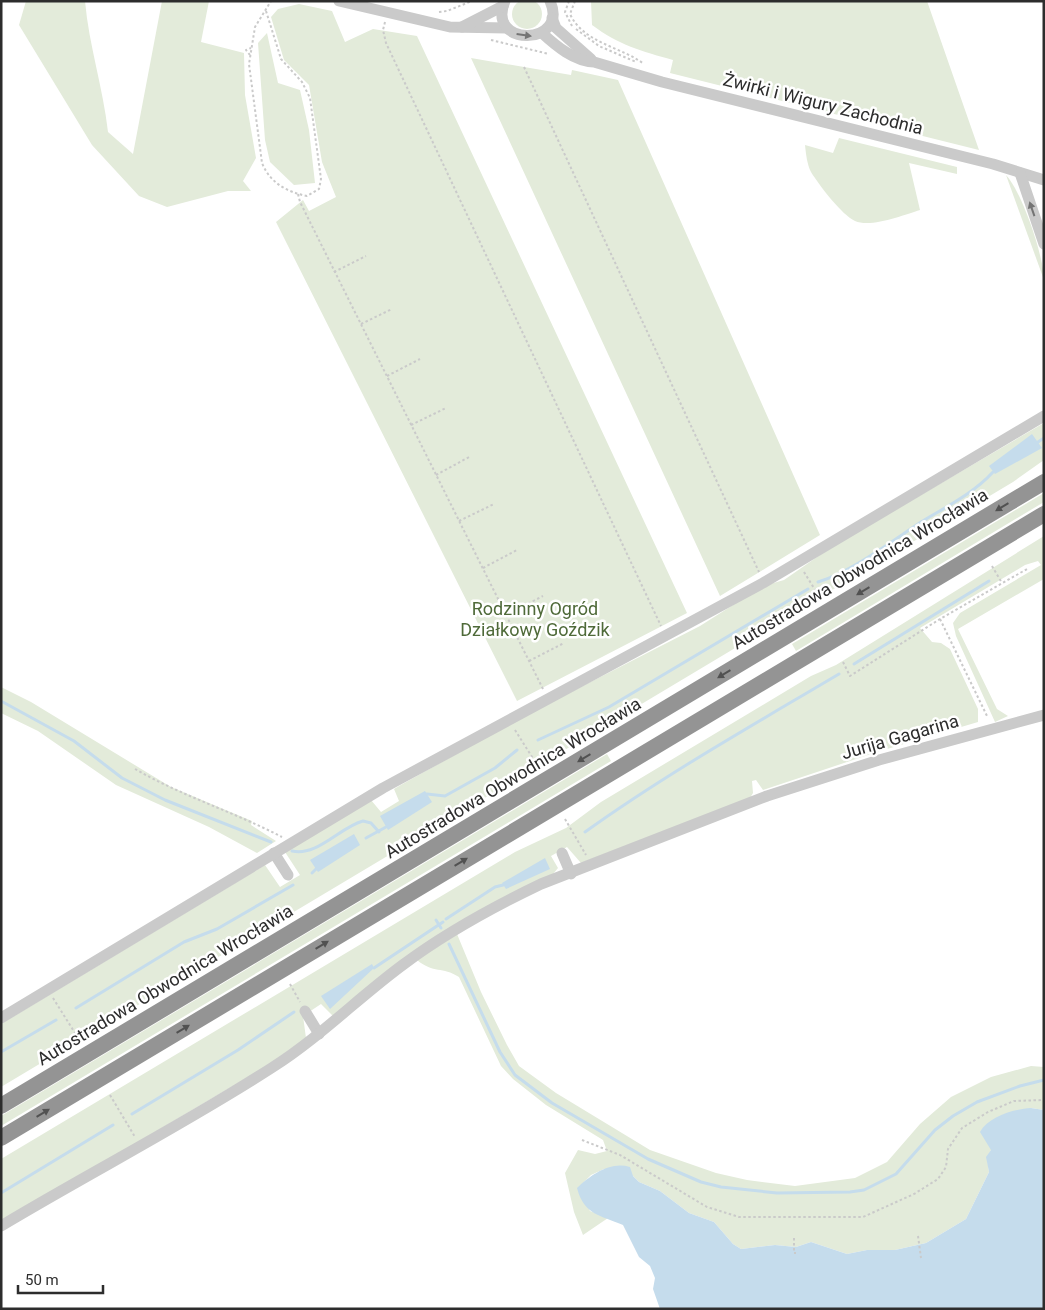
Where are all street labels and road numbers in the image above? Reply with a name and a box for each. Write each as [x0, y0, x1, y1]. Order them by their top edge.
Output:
street label: Żwirki i Wigury Zachodnia [721, 68, 925, 139]
street label: Autostradowa Obwodnica Wrocławia [728, 484, 991, 653]
street label: Autostradowa Obwodnica Wrocławia [381, 693, 644, 862]
street label: Jurija Gagarina [839, 710, 961, 763]
street label: Autostradowa Obwodnica Wrocławia [33, 900, 296, 1069]

